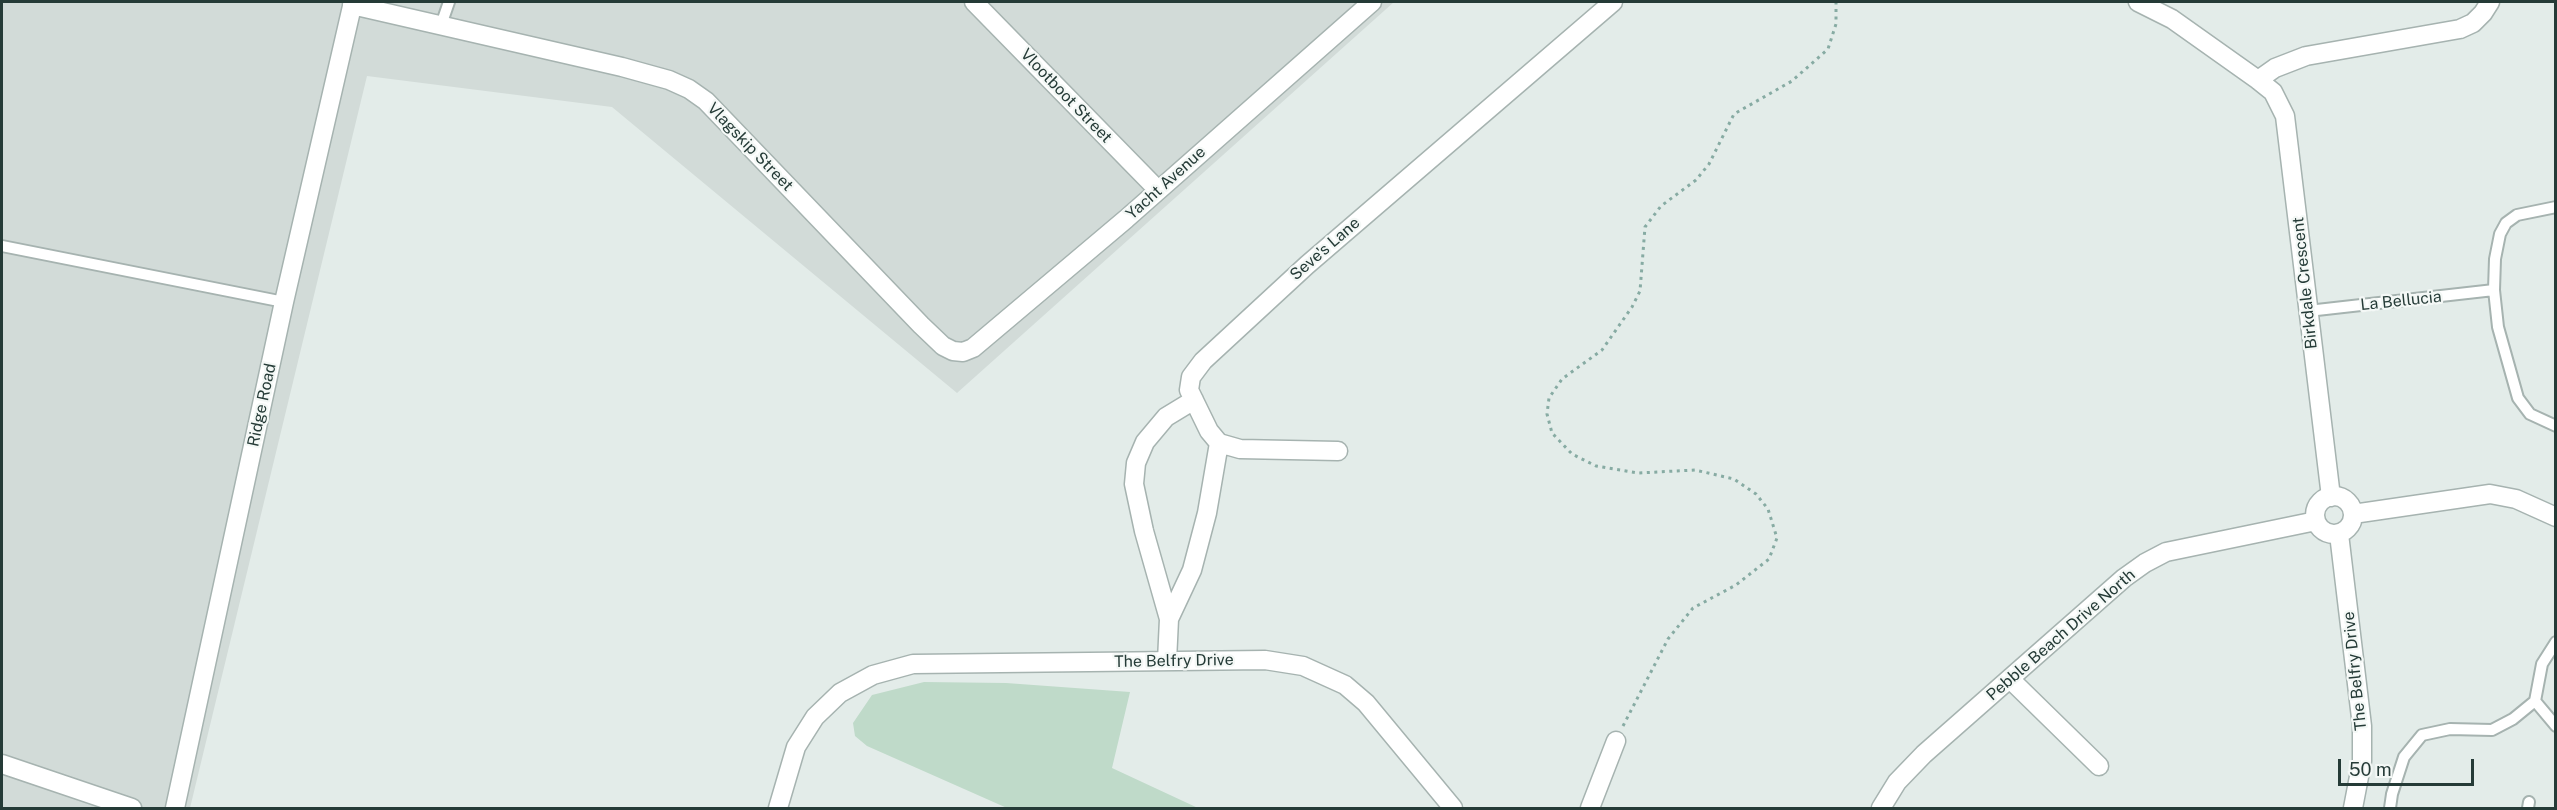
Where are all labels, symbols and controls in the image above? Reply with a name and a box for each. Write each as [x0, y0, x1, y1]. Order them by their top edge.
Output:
street label: Vlootboot Street [1016, 45, 1116, 147]
street label: Vlagskip Street [703, 99, 797, 195]
street label: Yacht Avenue [1122, 142, 1210, 224]
street label: Seve's Lane [1286, 213, 1364, 285]
street label: Birkdale Crescent [2289, 216, 2321, 350]
street label: La Bellucia [2359, 287, 2443, 315]
street label: Ridge Road [244, 362, 280, 448]
street label: Pebble Beach Drive North [1983, 565, 2139, 705]
street label: The Belfry Drive [2339, 611, 2371, 731]
street label: The Belfry Drive [1114, 650, 1234, 672]
scale bar [2341, 747, 2478, 785]
text: 50 m [2349, 759, 2392, 780]

